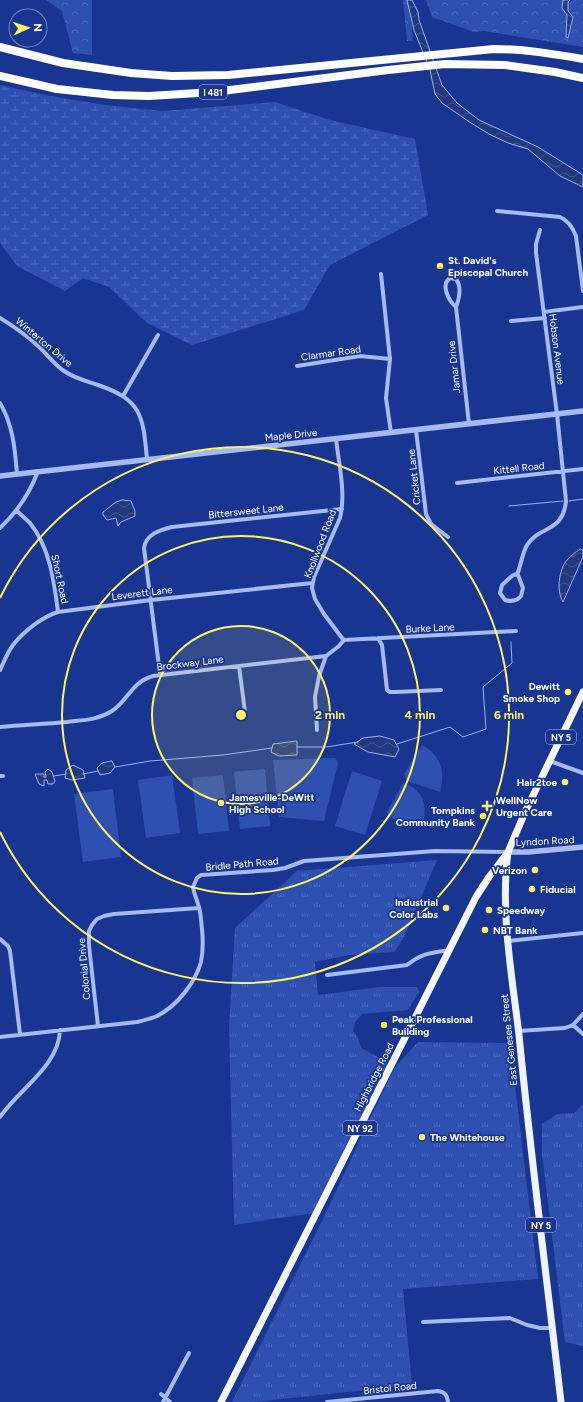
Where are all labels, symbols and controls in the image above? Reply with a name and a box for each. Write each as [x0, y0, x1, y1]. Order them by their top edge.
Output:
north arrow [8, 8, 48, 48]
text: N [31, 23, 44, 32]
road number: I 481 [199, 85, 227, 99]
place label: St. David's Episcopal Church [448, 254, 529, 279]
marker: St. David's Episcopal Church [435, 261, 445, 271]
street label: Hobson Avenue [546, 313, 568, 386]
street label: Winterton Drive [13, 314, 76, 370]
street label: Jamar Drive [445, 340, 463, 394]
street label: Clarmar Road [300, 342, 362, 364]
street label: Maple Drive [264, 426, 318, 444]
street label: Cricket Lane [405, 448, 423, 506]
street label: Kittell Road [493, 459, 545, 477]
street label: Bittersweet Lane [208, 501, 285, 521]
street label: Knollwood Road [301, 508, 339, 580]
street label: Short Road [48, 553, 72, 605]
street label: Leverett Lane [111, 583, 174, 603]
street label: Burke Lane [405, 620, 455, 636]
street label: Brockway Lane [156, 652, 225, 674]
place label: Dewitt Smoke Shop [503, 680, 560, 705]
marker: Dewitt Smoke Shop [563, 687, 573, 697]
centre of rings [234, 708, 248, 722]
text: 2 min [315, 708, 345, 722]
text: 4 min [405, 708, 436, 722]
text: 6 min [494, 708, 524, 722]
road number: NY 5 [546, 730, 576, 744]
place label: Hair2toe [517, 776, 557, 789]
marker: Hair2toe [560, 777, 570, 787]
place label: Jamesville-DeWitt High School [229, 791, 315, 816]
place label: WellNow Urgent Care [496, 794, 553, 819]
marker: Jamesville-DeWitt High School [216, 798, 226, 808]
marker: WellNow Urgent Care [481, 800, 493, 812]
place label: Tompkins Community Bank [396, 804, 476, 829]
marker: Tompkins Community Bank [478, 811, 488, 821]
street label: Lyndon Road [515, 833, 575, 849]
street label: Bridle Path Road [205, 854, 279, 874]
place label: Verizon [492, 864, 527, 877]
marker: Verizon [530, 865, 540, 875]
place label: Fiducial [540, 883, 576, 896]
marker: Fiducial [527, 884, 537, 894]
place label: Industrial Color Labs [389, 896, 438, 921]
marker: Industrial Color Labs [441, 903, 451, 913]
place label: Speedway [497, 904, 545, 917]
marker: Speedway [484, 905, 494, 915]
place label: NBT Bank [493, 924, 538, 937]
marker: NBT Bank [480, 925, 490, 935]
street label: Colonial Drive [75, 937, 93, 1000]
street label: East Genesee Street [498, 993, 520, 1086]
place label: Peak Professional Building [392, 1013, 473, 1038]
marker: Peak Professional Building [379, 1020, 389, 1030]
street label: Highbridge Road [351, 1040, 397, 1114]
road number: NY 92 [343, 1121, 377, 1135]
place label: The Whitehouse [430, 1131, 505, 1144]
marker: The Whitehouse [417, 1132, 427, 1142]
road number: NY 5 [526, 1218, 556, 1232]
street label: Bristol Road [363, 1379, 418, 1397]

